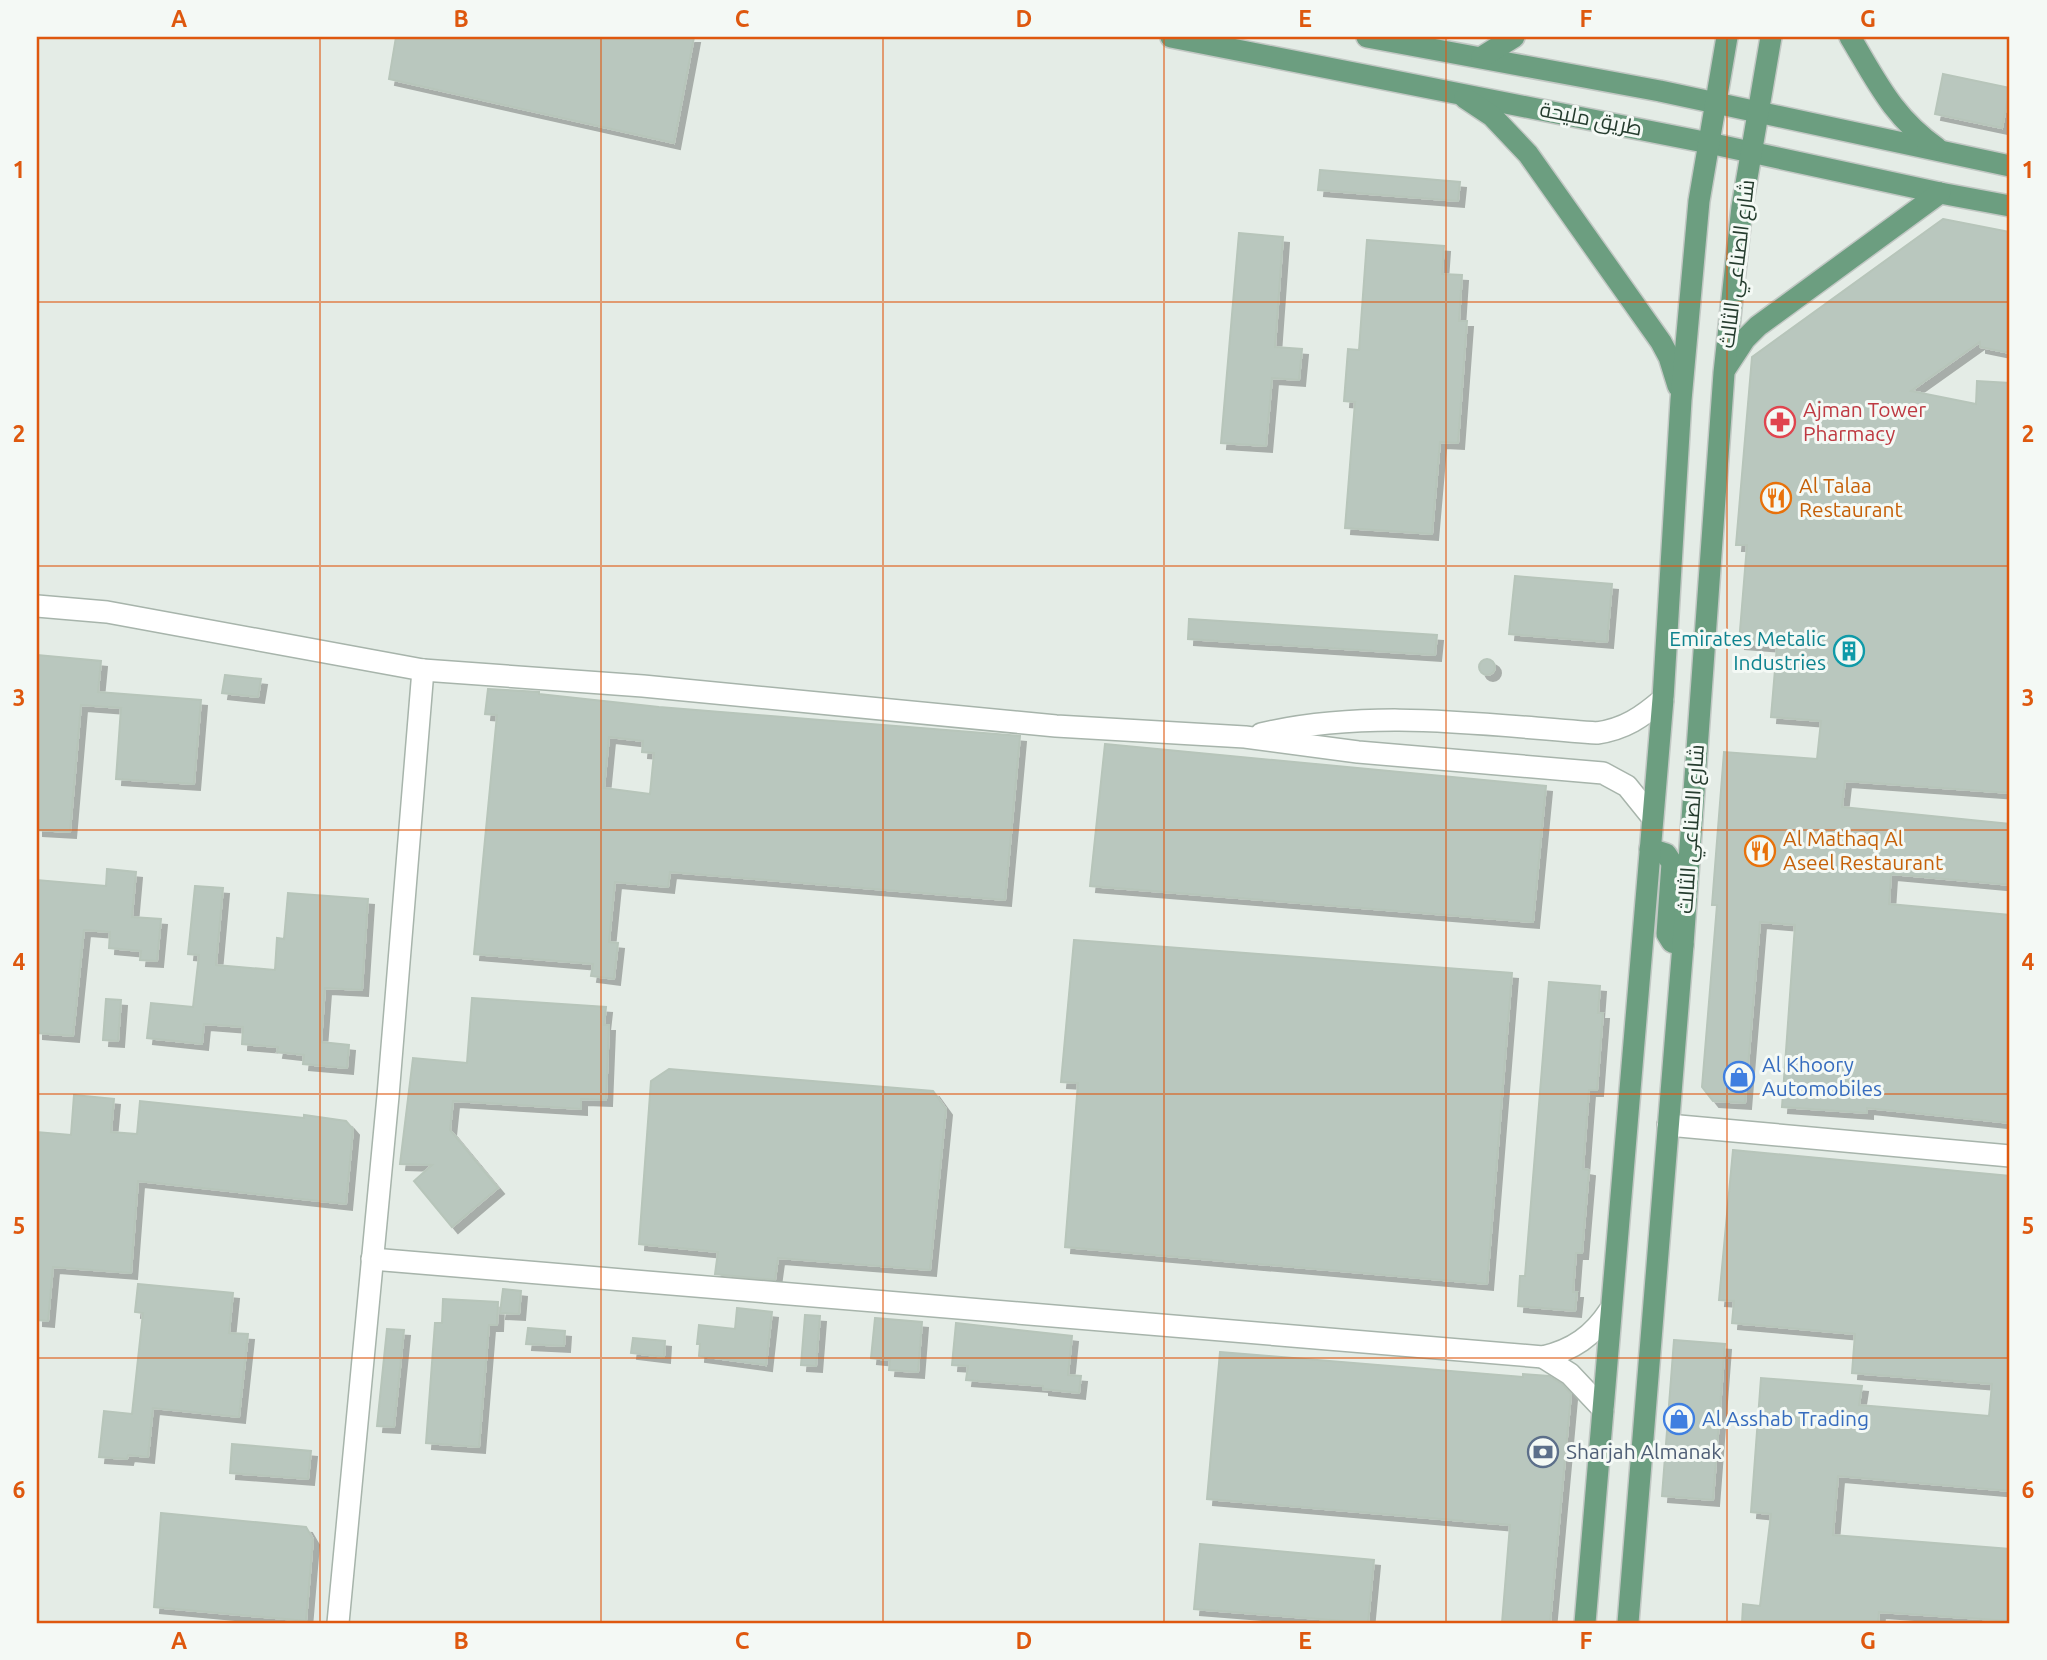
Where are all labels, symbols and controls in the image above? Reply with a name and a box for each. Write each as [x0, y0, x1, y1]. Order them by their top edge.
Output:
text: A [171, 6, 187, 31]
text: B [453, 6, 469, 31]
text: C [735, 6, 750, 31]
text: D [1016, 6, 1032, 31]
text: E [1298, 6, 1312, 31]
text: F [1580, 6, 1593, 31]
text: G [1860, 6, 1876, 31]
street label: طريق مليحة [1538, 96, 1644, 142]
text: 1 [13, 157, 25, 182]
text: 1 [2022, 157, 2034, 182]
street label: شارع الصناعي الثالث [1714, 178, 1763, 350]
place label: Ajman Tower Pharmacy [1803, 397, 1926, 445]
pharmacy icon: Ajman Tower Pharmacy [1763, 405, 1797, 439]
text: 2 [13, 421, 25, 446]
text: 2 [2022, 421, 2034, 446]
place label: Al Talaa Restaurant [1799, 473, 1903, 521]
restaurant icon: Al Talaa Restaurant [1759, 481, 1793, 515]
place label: Emirates Metalic Industries [1669, 626, 1826, 674]
building icon: Emirates Metalic Industries [1832, 634, 1866, 668]
text: 3 [13, 685, 25, 710]
text: 3 [2022, 685, 2034, 710]
street label: شارع الصناعي الثالث [1672, 743, 1713, 915]
place label: Al Mathaq Al Aseel Restaurant [1783, 826, 1943, 874]
restaurant icon: Al Mathaq Al Aseel Restaurant [1743, 834, 1777, 868]
text: 4 [13, 949, 26, 974]
text: 4 [2022, 949, 2035, 974]
place label: Al Khoory Automobiles [1762, 1052, 1882, 1100]
shop icon: Al Khoory Automobiles [1722, 1060, 1756, 1094]
text: 5 [13, 1213, 25, 1238]
text: 5 [2022, 1213, 2034, 1238]
shop icon: Al Asshab Trading [1662, 1402, 1696, 1436]
place label: Al Asshab Trading [1702, 1406, 1869, 1430]
bank icon: Sharjah Almanak [1526, 1435, 1560, 1469]
place label: Sharjah Almanak [1566, 1439, 1722, 1463]
text: 6 [13, 1477, 26, 1502]
text: 6 [2022, 1477, 2035, 1502]
text: A [171, 1628, 187, 1653]
text: B [453, 1628, 469, 1653]
text: C [735, 1628, 750, 1653]
text: D [1016, 1628, 1032, 1653]
text: E [1298, 1628, 1312, 1653]
text: F [1580, 1628, 1593, 1653]
text: G [1860, 1628, 1876, 1653]

